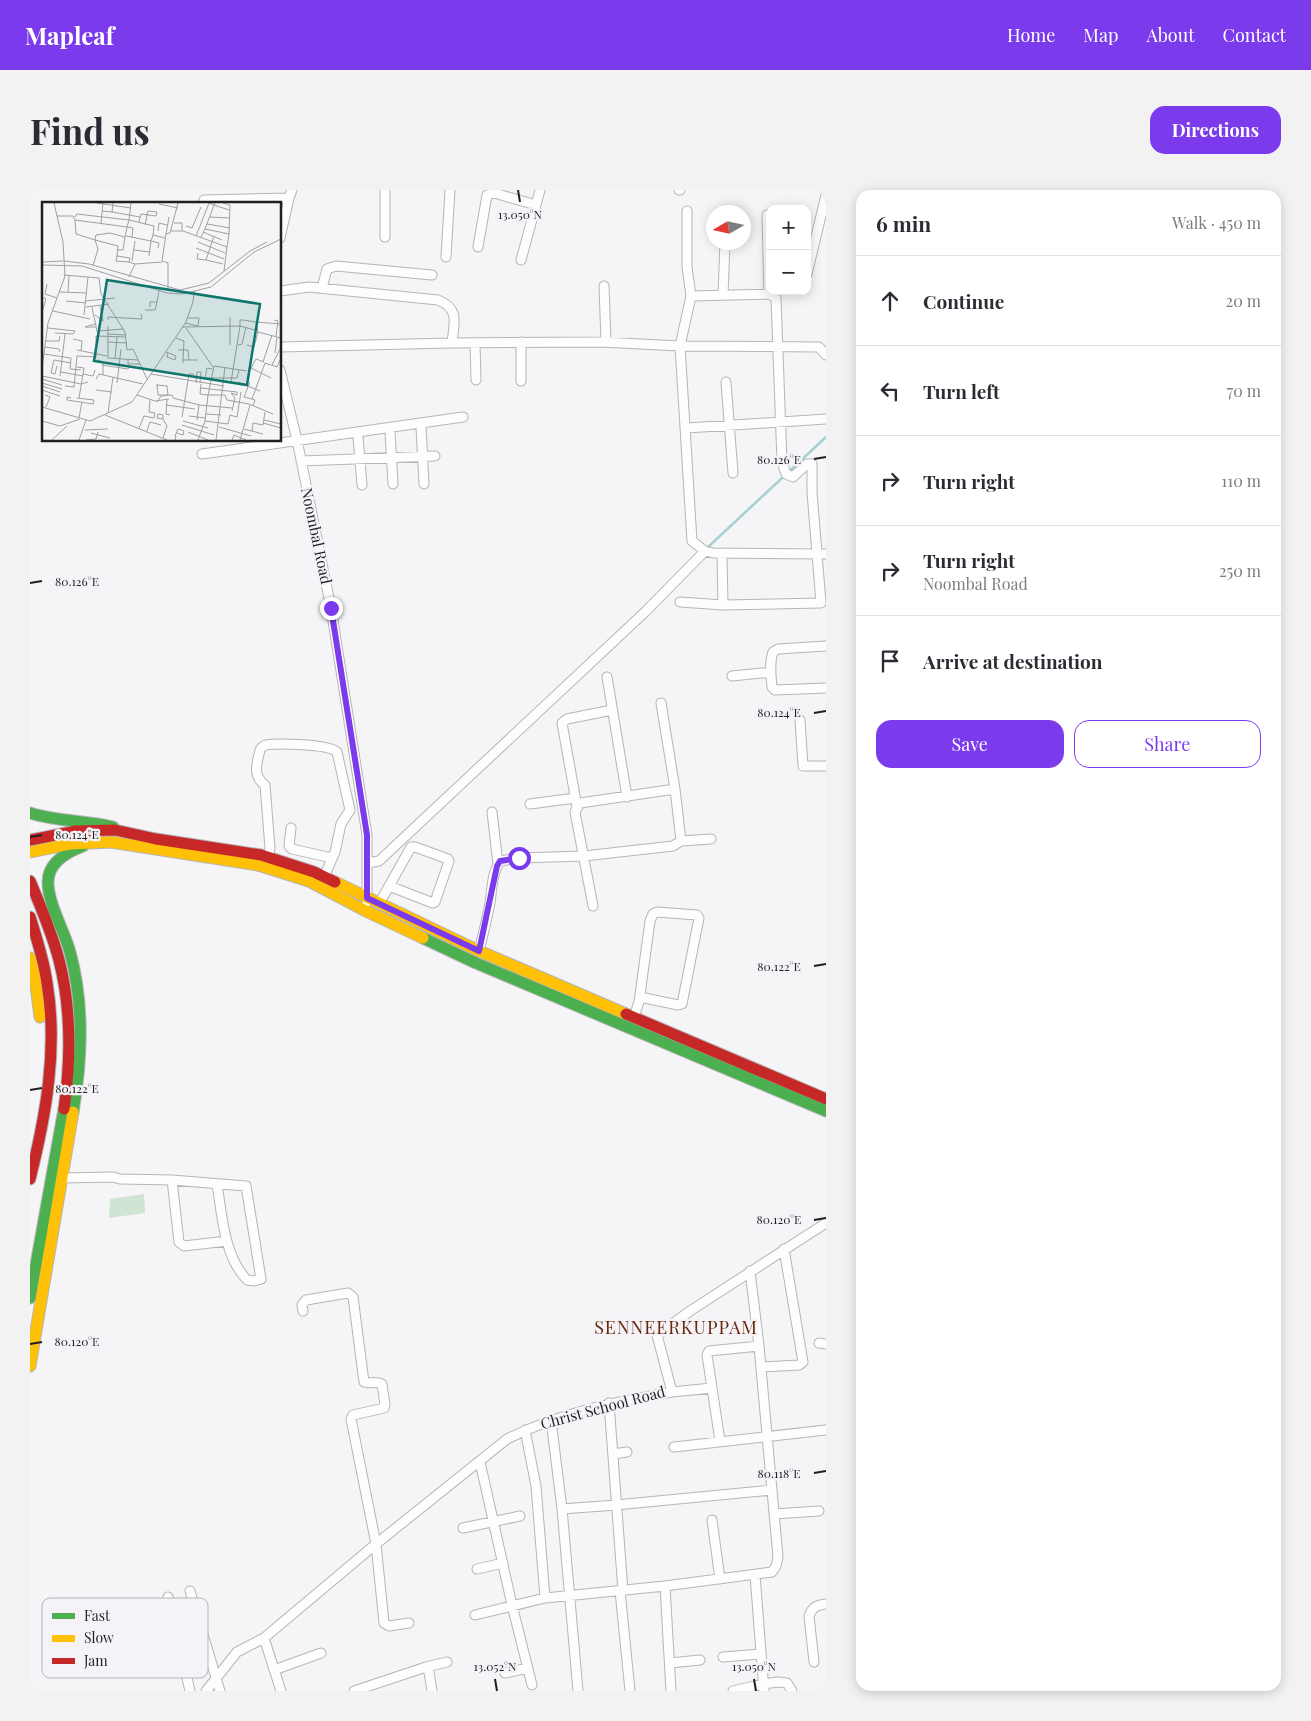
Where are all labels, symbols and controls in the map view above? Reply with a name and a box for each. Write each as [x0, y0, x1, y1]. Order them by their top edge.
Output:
text: Mapleaf [25, 19, 114, 51]
text: Home [1007, 23, 1055, 47]
text: Map [1083, 23, 1118, 47]
text: About [1146, 23, 1195, 47]
text: Contact [1223, 23, 1286, 47]
button: Directions [1150, 106, 1281, 154]
text: Find us [30, 107, 150, 154]
inset map [42, 202, 281, 441]
north arrow [706, 205, 751, 250]
map controls [766, 205, 811, 295]
button: + [766, 205, 811, 250]
text: 13.050°N [498, 206, 543, 222]
text: 6 min [876, 209, 931, 237]
text: Walk · 450 m [1172, 212, 1261, 233]
button: − [766, 250, 811, 295]
icon: ahead [876, 287, 904, 315]
text: Continue [923, 288, 1004, 314]
text: 20 m [1226, 290, 1261, 311]
icon: left [876, 377, 904, 405]
text: Turn left [923, 378, 1000, 404]
text: 70 m [1227, 380, 1261, 401]
text: 80.126°E [757, 451, 801, 467]
icon: right [876, 467, 904, 495]
text: Turn right [923, 468, 1015, 494]
text: 110 m [1221, 470, 1261, 491]
street label: Noombal Road [297, 486, 337, 586]
text: Turn right [923, 547, 1015, 573]
icon: right [876, 557, 904, 585]
text: 250 m [1219, 560, 1261, 581]
text: 80.126°E [55, 573, 99, 589]
text: Noombal Road [923, 573, 1028, 594]
route end [320, 597, 343, 620]
icon: arrive [876, 647, 904, 675]
text: Arrive at destination [923, 648, 1103, 674]
text: 80.124°E [757, 704, 801, 720]
button: Save [876, 720, 1064, 768]
button: Share [1074, 720, 1261, 768]
text: 80.124°E [55, 826, 99, 842]
route start [508, 847, 531, 870]
text: 80.122°E [757, 958, 801, 974]
text: 80.122°E [55, 1080, 99, 1096]
text: 80.120°E [757, 1211, 801, 1227]
district label: SENNEERKUPPAM [594, 1315, 758, 1339]
text: 80.120°E [55, 1333, 99, 1349]
street label: Christ School Road [538, 1381, 668, 1433]
text: 80.118°E [758, 1465, 800, 1481]
legend [42, 1598, 208, 1678]
text: Fast [84, 1606, 111, 1625]
text: Slow [84, 1628, 114, 1647]
text: Jam [83, 1651, 108, 1670]
text: 13.052°N [474, 1658, 517, 1674]
text: 13.050°N [732, 1658, 777, 1674]

